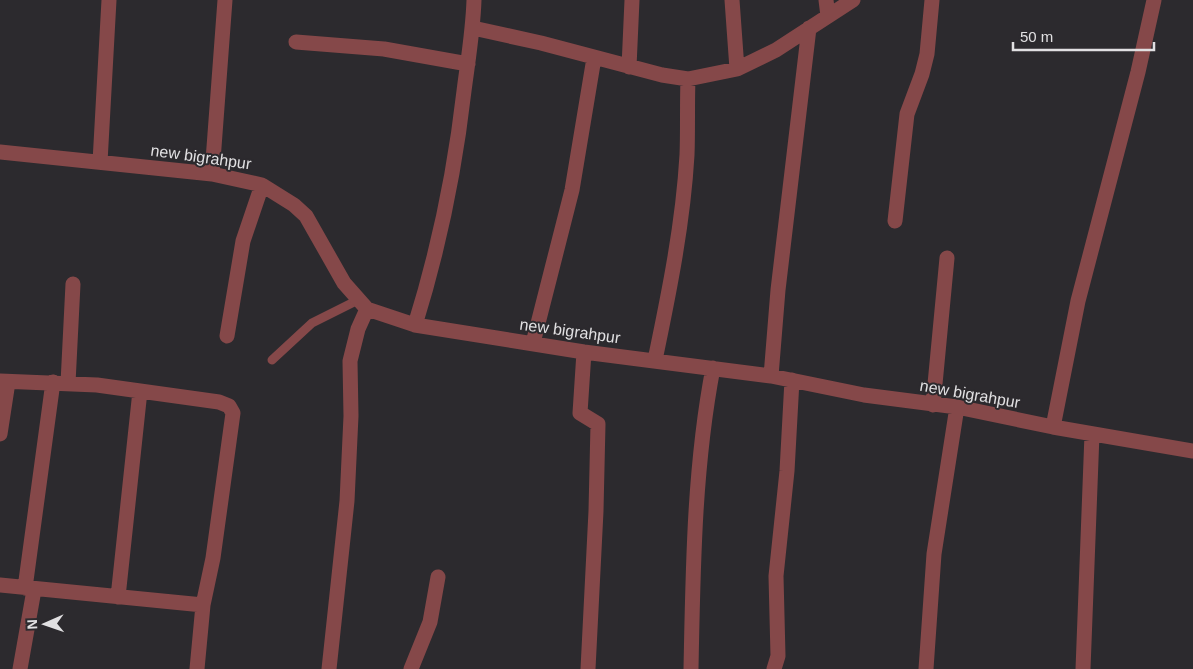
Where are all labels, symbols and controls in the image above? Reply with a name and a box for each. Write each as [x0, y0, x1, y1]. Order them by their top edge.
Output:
scale bar [1013, 20, 1154, 52]
text: 50 m [1020, 28, 1053, 45]
street label: new bigrahpur [150, 142, 253, 173]
street label: new bigrahpur [519, 316, 622, 347]
street label: new bigrahpur [919, 377, 1022, 411]
north arrow [20, 599, 70, 649]
text: N [24, 619, 40, 630]

